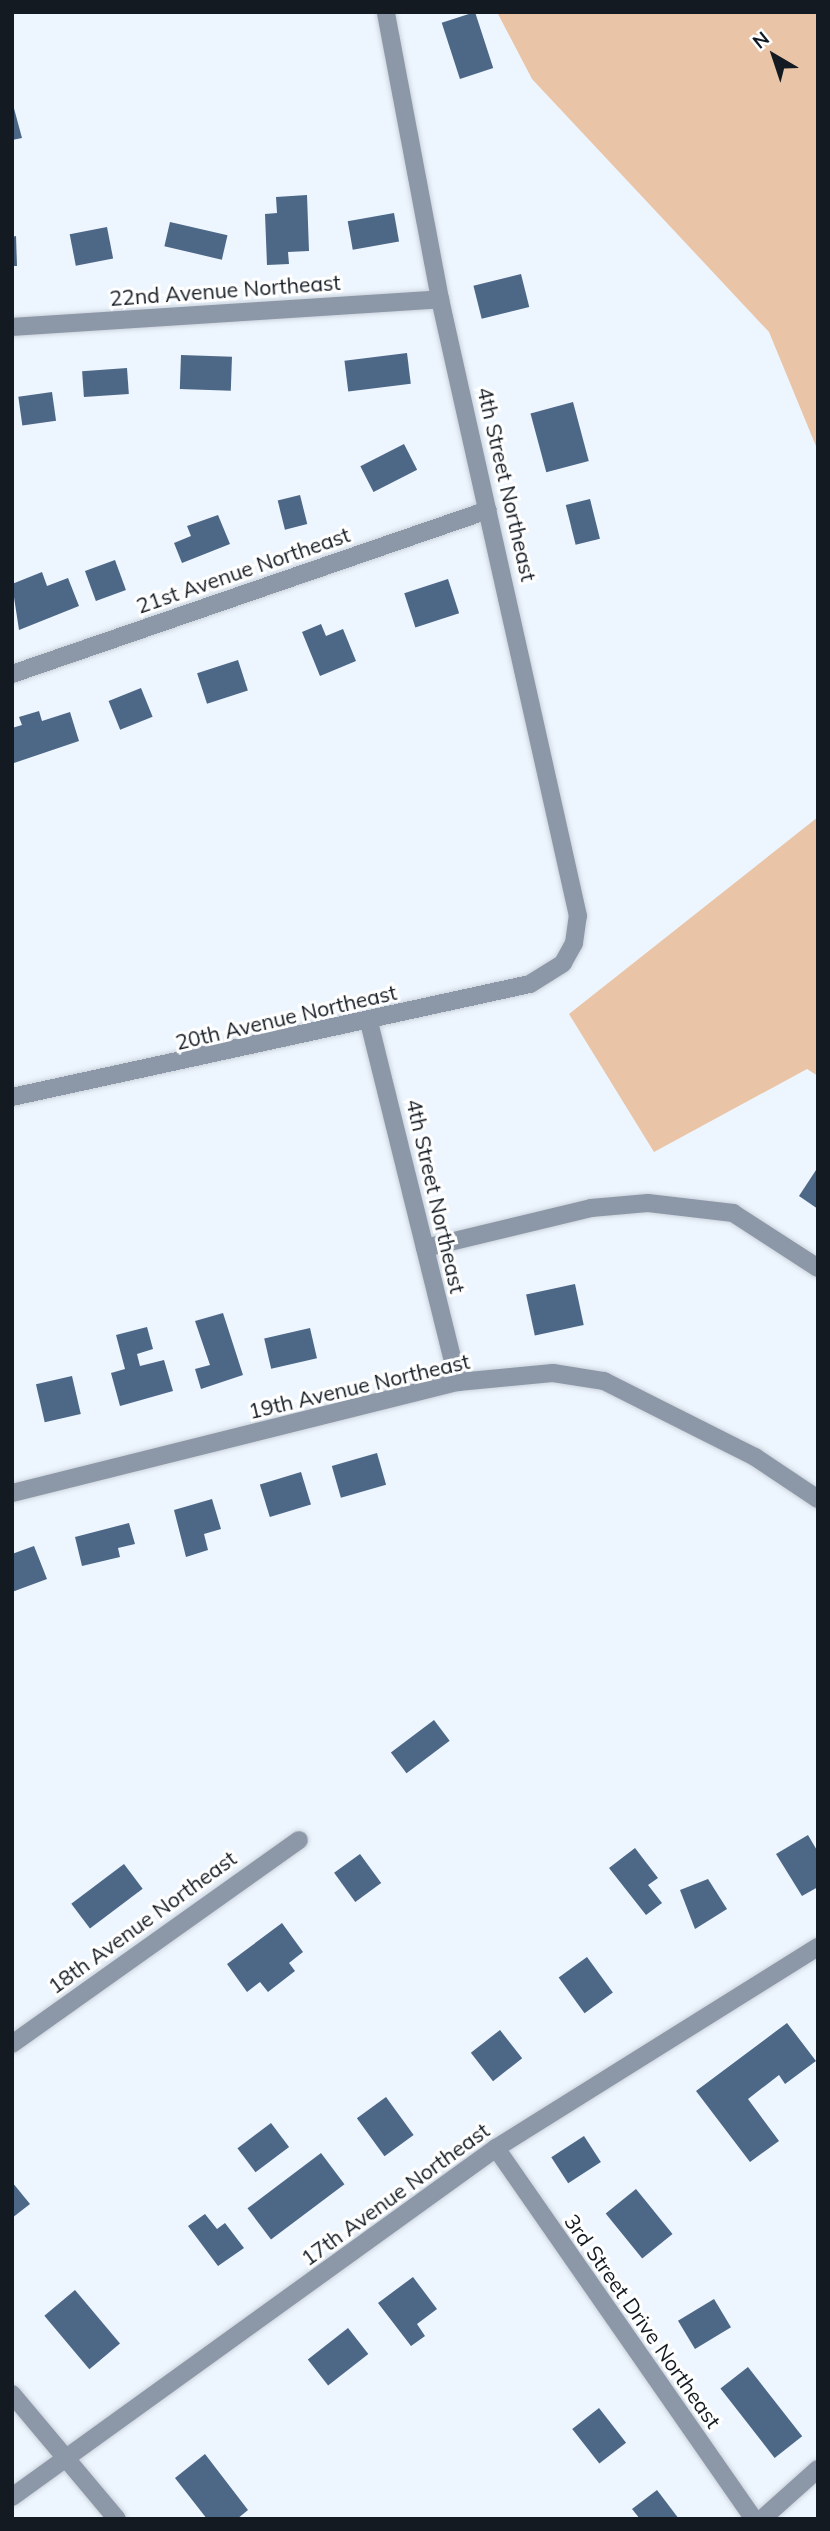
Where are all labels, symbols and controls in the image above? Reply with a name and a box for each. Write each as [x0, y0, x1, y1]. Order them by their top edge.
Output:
north arrow [739, 21, 809, 91]
text: N [748, 26, 774, 54]
street label: 22nd Avenue Northeast [109, 269, 341, 311]
street label: 4th Street Northeast [472, 384, 542, 584]
street label: 21st Avenue Northeast [133, 522, 353, 618]
street label: 20th Avenue Northeast [173, 979, 399, 1055]
street label: 4th Street Northeast [401, 1096, 471, 1296]
street label: 19th Avenue Northeast [246, 1348, 472, 1424]
street label: 18th Avenue Northeast [43, 1845, 241, 1999]
street label: 17th Avenue Northeast [296, 2117, 494, 2271]
street label: 3rd Street Drive Northeast [560, 2209, 726, 2433]

